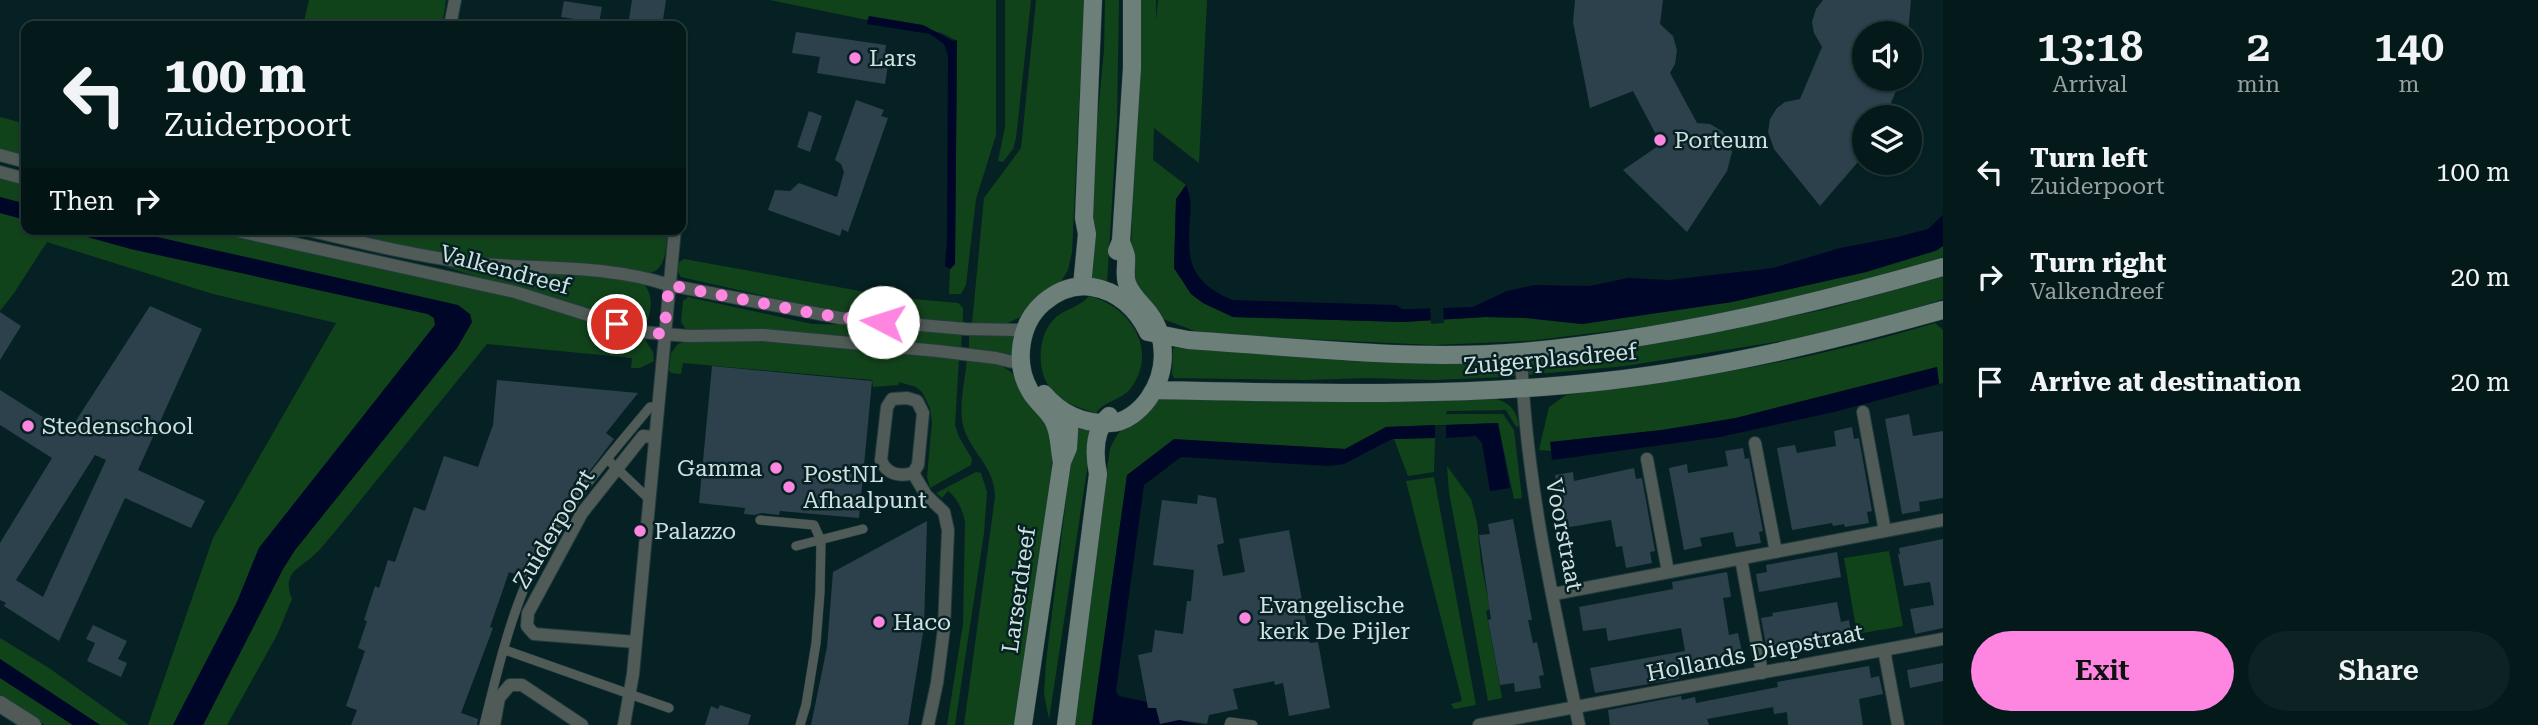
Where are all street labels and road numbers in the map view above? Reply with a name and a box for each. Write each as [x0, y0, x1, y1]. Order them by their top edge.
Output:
street label: Valkendreef [437, 240, 574, 301]
street label: Zuigerplasdreef [1462, 338, 1639, 380]
street label: Zuiderpoort [508, 464, 600, 594]
street label: Voorstraat [1540, 476, 1588, 594]
street label: Larserdreef [997, 524, 1041, 655]
street label: Hollands Diepstraat [1644, 619, 1866, 687]

